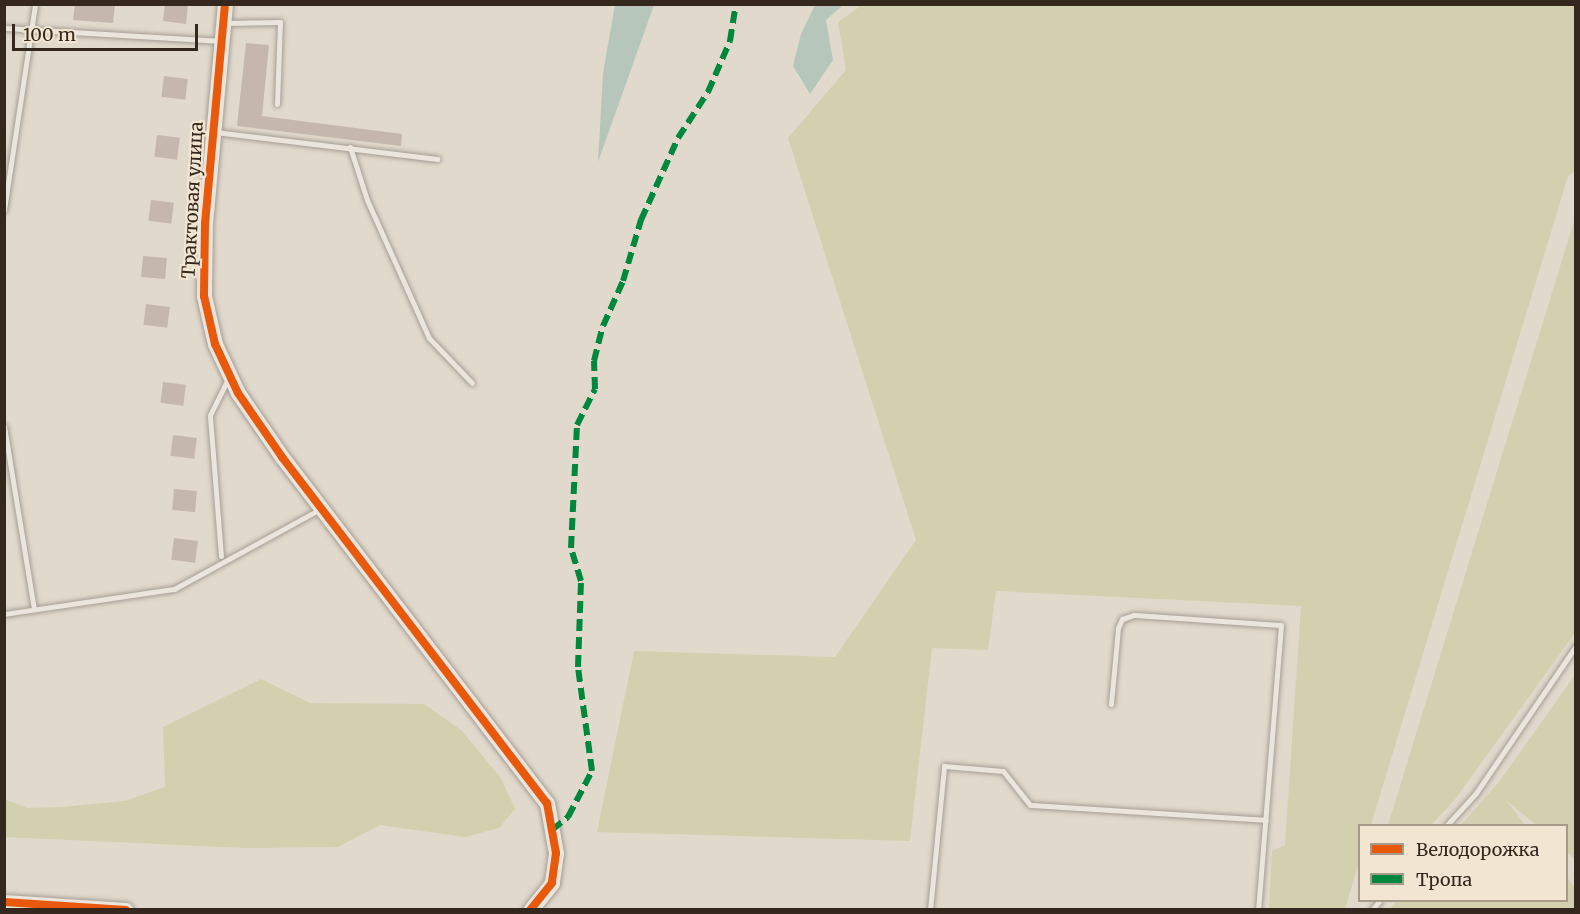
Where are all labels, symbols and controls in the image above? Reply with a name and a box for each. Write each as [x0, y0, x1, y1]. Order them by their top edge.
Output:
scale bar [15, 12, 201, 50]
text: 100 m [23, 23, 76, 46]
street label: Трактовая улица [178, 121, 208, 279]
legend [1358, 824, 1568, 902]
text: Велодорожка [1416, 838, 1539, 861]
text: Тропа [1416, 868, 1472, 891]

